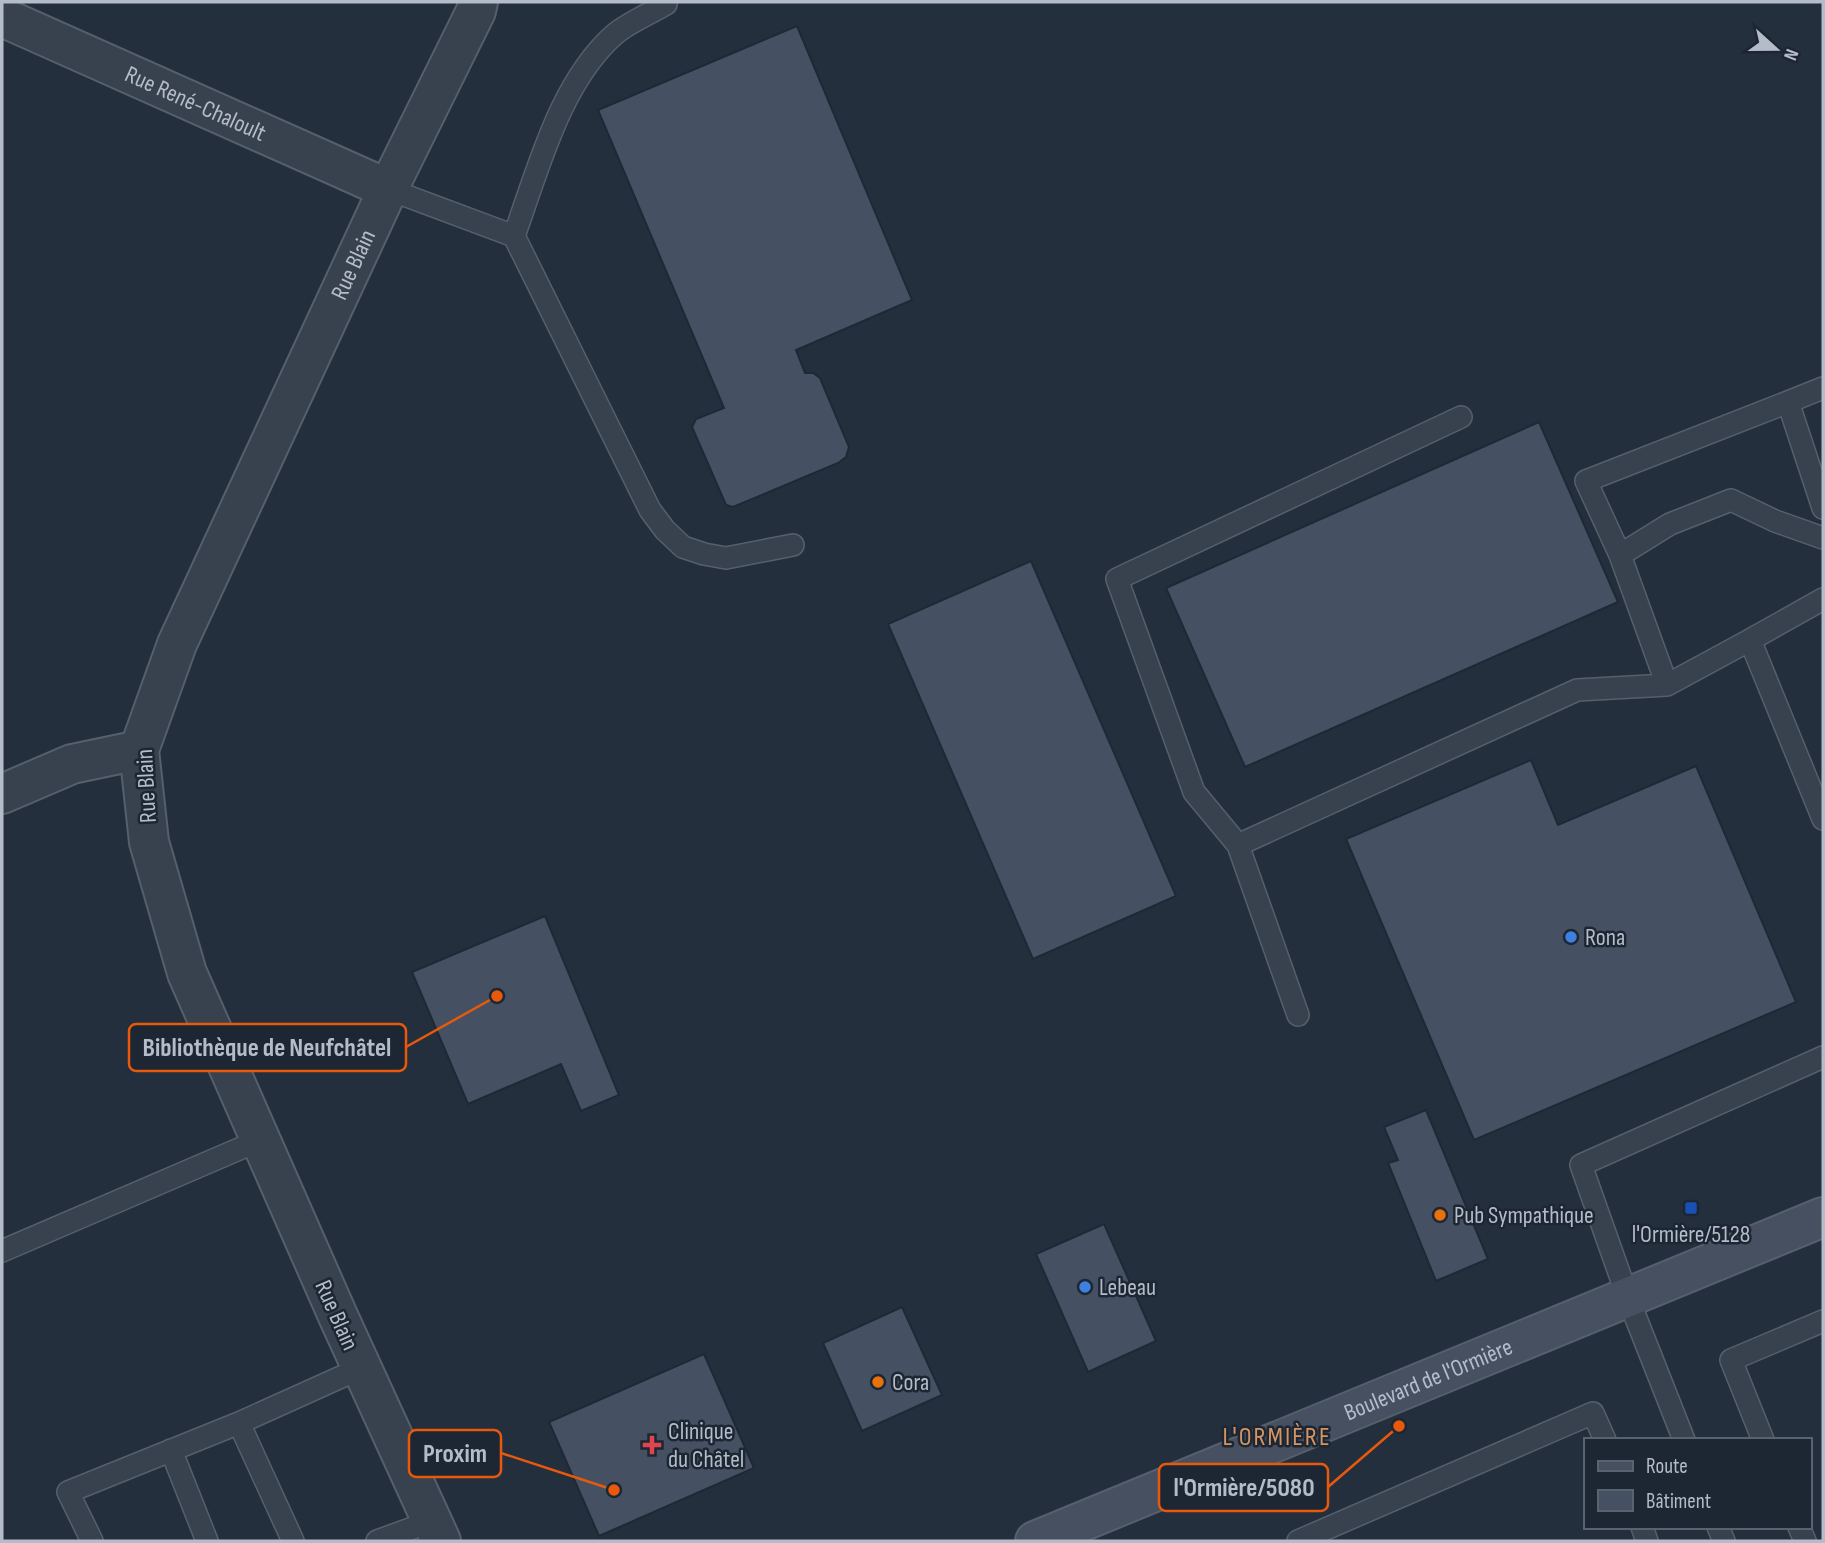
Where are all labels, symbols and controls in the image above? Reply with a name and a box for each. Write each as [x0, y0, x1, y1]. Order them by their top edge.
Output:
north arrow [1741, 14, 1811, 84]
text: N [1778, 46, 1803, 63]
street label: Rue René-Chaloult [120, 60, 270, 148]
street label: Rue Blain [325, 225, 382, 304]
street label: Rue Blain [130, 748, 163, 824]
place label: Rona [1585, 923, 1625, 952]
marker: Rona [1563, 929, 1579, 945]
callout: Bibliothèque de Neufchâtel [129, 1024, 406, 1071]
text: Bibliothèque de Neufchâtel [143, 1033, 391, 1064]
marker: l'Ormière/5128 [1683, 1200, 1699, 1216]
place label: Pub Sympathique [1454, 1201, 1594, 1230]
marker: Pub Sympathique [1432, 1207, 1448, 1223]
place label: l'Ormière/5128 [1632, 1220, 1750, 1249]
place label: Lebeau [1099, 1273, 1156, 1302]
street label: Rue Blain [308, 1276, 365, 1355]
marker: Lebeau [1077, 1279, 1093, 1295]
street label: Boulevard de l'Ormière [1340, 1332, 1517, 1427]
place label: Cora [892, 1368, 929, 1397]
marker: Cora [870, 1374, 886, 1390]
place label: Clinique du Châtel [668, 1417, 744, 1474]
district label: L'ORMIÈRE [1222, 1422, 1332, 1453]
callout: Proxim [409, 1430, 501, 1477]
marker: Clinique du Châtel [642, 1435, 662, 1455]
legend [1584, 1438, 1811, 1529]
text: Proxim [423, 1439, 487, 1470]
text: Route [1646, 1454, 1688, 1479]
callout: l'Ormière/5080 [1159, 1464, 1328, 1511]
text: l'Ormière/5080 [1173, 1473, 1315, 1504]
text: Bâtiment [1646, 1489, 1711, 1514]

